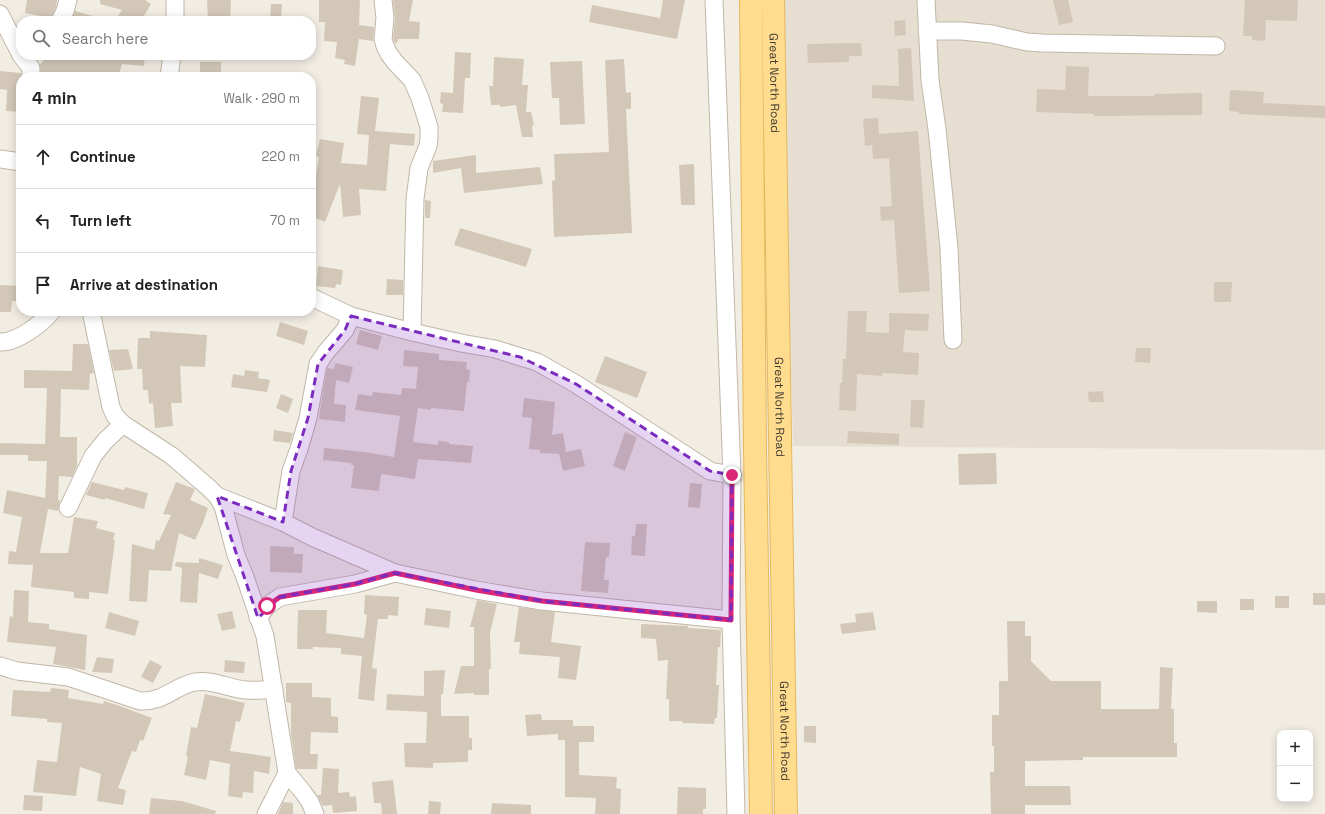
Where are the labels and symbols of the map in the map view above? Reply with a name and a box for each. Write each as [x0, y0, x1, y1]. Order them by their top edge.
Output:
street label: Great North Road [766, 33, 783, 133]
street label: Great North Road [771, 357, 788, 457]
route end [723, 466, 741, 484]
route start [258, 597, 276, 615]
street label: Great North Road [776, 681, 793, 781]

